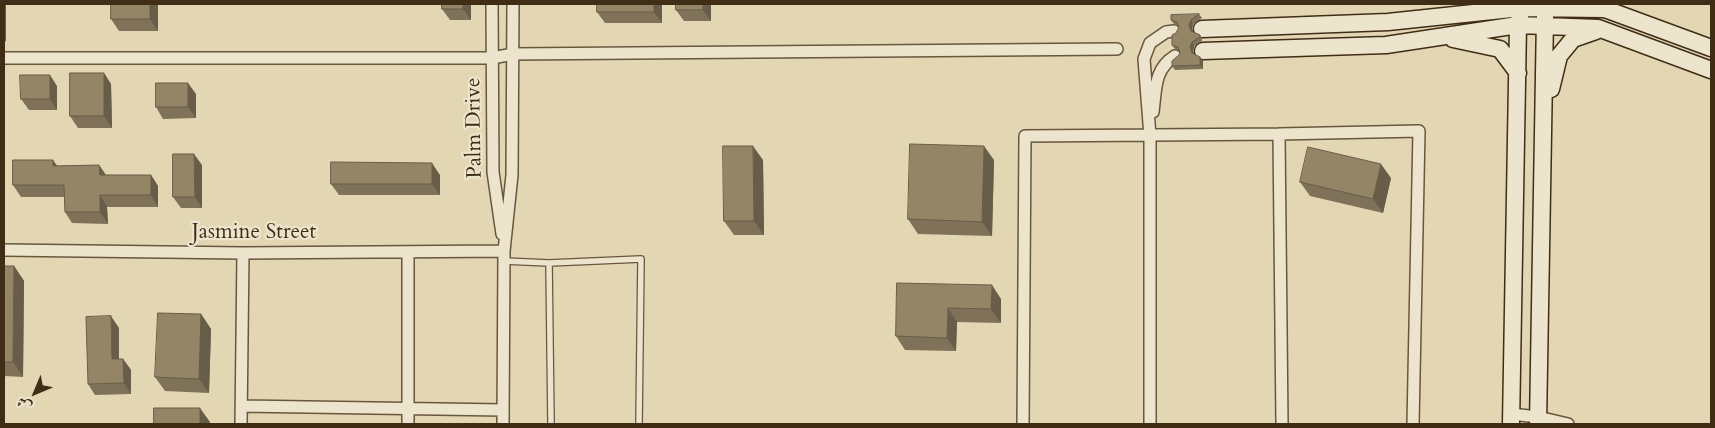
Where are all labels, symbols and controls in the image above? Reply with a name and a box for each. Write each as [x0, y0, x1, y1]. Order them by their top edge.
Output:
street label: Palm Drive [462, 77, 488, 179]
street label: Jasmine Street [192, 220, 316, 246]
north arrow [10, 368, 60, 418]
text: ش [12, 392, 36, 416]

